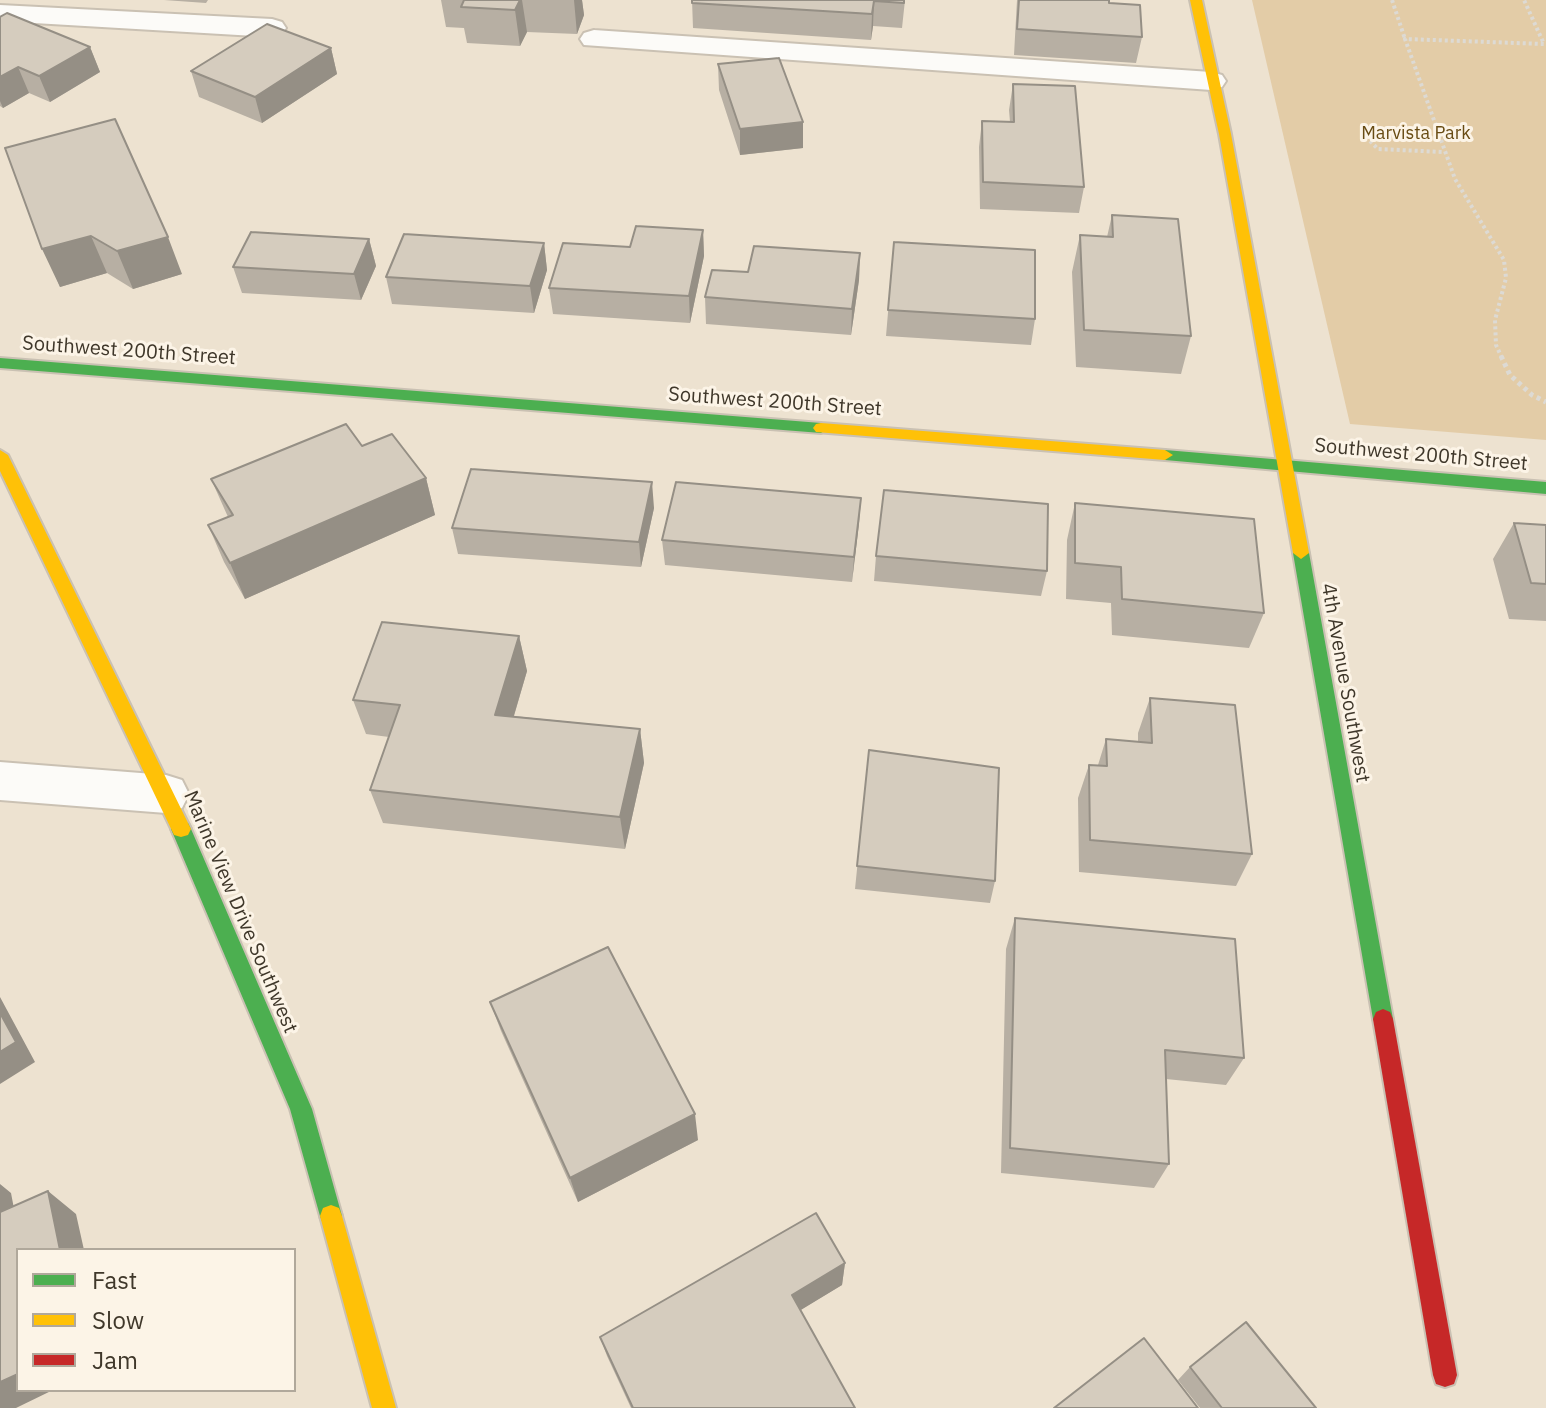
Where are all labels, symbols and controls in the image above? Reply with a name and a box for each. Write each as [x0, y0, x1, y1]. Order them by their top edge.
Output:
park label: Marvista Park [1361, 123, 1471, 145]
street label: Southwest 200th Street [21, 332, 237, 370]
street label: Southwest 200th Street [667, 383, 883, 421]
street label: Southwest 200th Street [1313, 434, 1529, 476]
street label: 4th Avenue Southwest [1316, 581, 1374, 785]
street label: Marine View Drive Southwest [178, 787, 302, 1037]
legend [16, 1248, 296, 1392]
text: Fast [92, 1264, 137, 1296]
text: Slow [92, 1304, 144, 1336]
text: Jam [92, 1344, 138, 1376]

